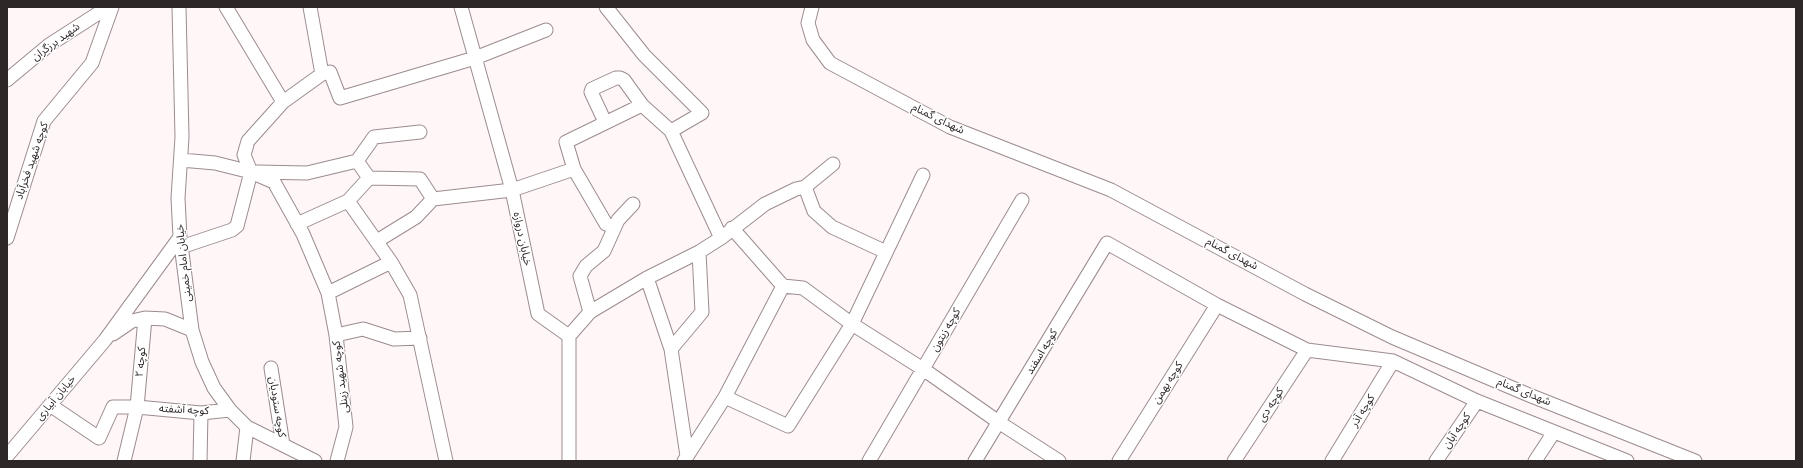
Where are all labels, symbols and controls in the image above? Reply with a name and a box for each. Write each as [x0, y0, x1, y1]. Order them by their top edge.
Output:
street label: شهید برزگران [29, 20, 83, 64]
street label: شهدای گمنام [910, 101, 966, 137]
street label: کوچه شهید فخرآباد [13, 121, 51, 201]
street label: خیابان دروازه [510, 211, 534, 267]
street label: خیابان امام خمینی [173, 223, 195, 303]
street label: شهدای گمنام [1204, 235, 1260, 273]
street label: کوچه زیتون [928, 306, 964, 354]
street label: کوچه اسفند [1023, 327, 1061, 377]
street label: کوچه شهید زینلی [330, 340, 352, 414]
street label: کوچه ۲ [133, 346, 149, 378]
street label: کوچه بهمن [1150, 360, 1186, 406]
street label: خیابان آبیاری [33, 373, 79, 423]
street label: شهدای گمنام [1495, 375, 1553, 409]
street label: کوچه ستودیان [266, 376, 288, 438]
street label: کوچه دی [1255, 386, 1287, 424]
street label: کوچه آذر [1348, 392, 1378, 430]
street label: کوچه آشفته [159, 402, 209, 418]
street label: کوچه آبان [1440, 411, 1474, 451]

